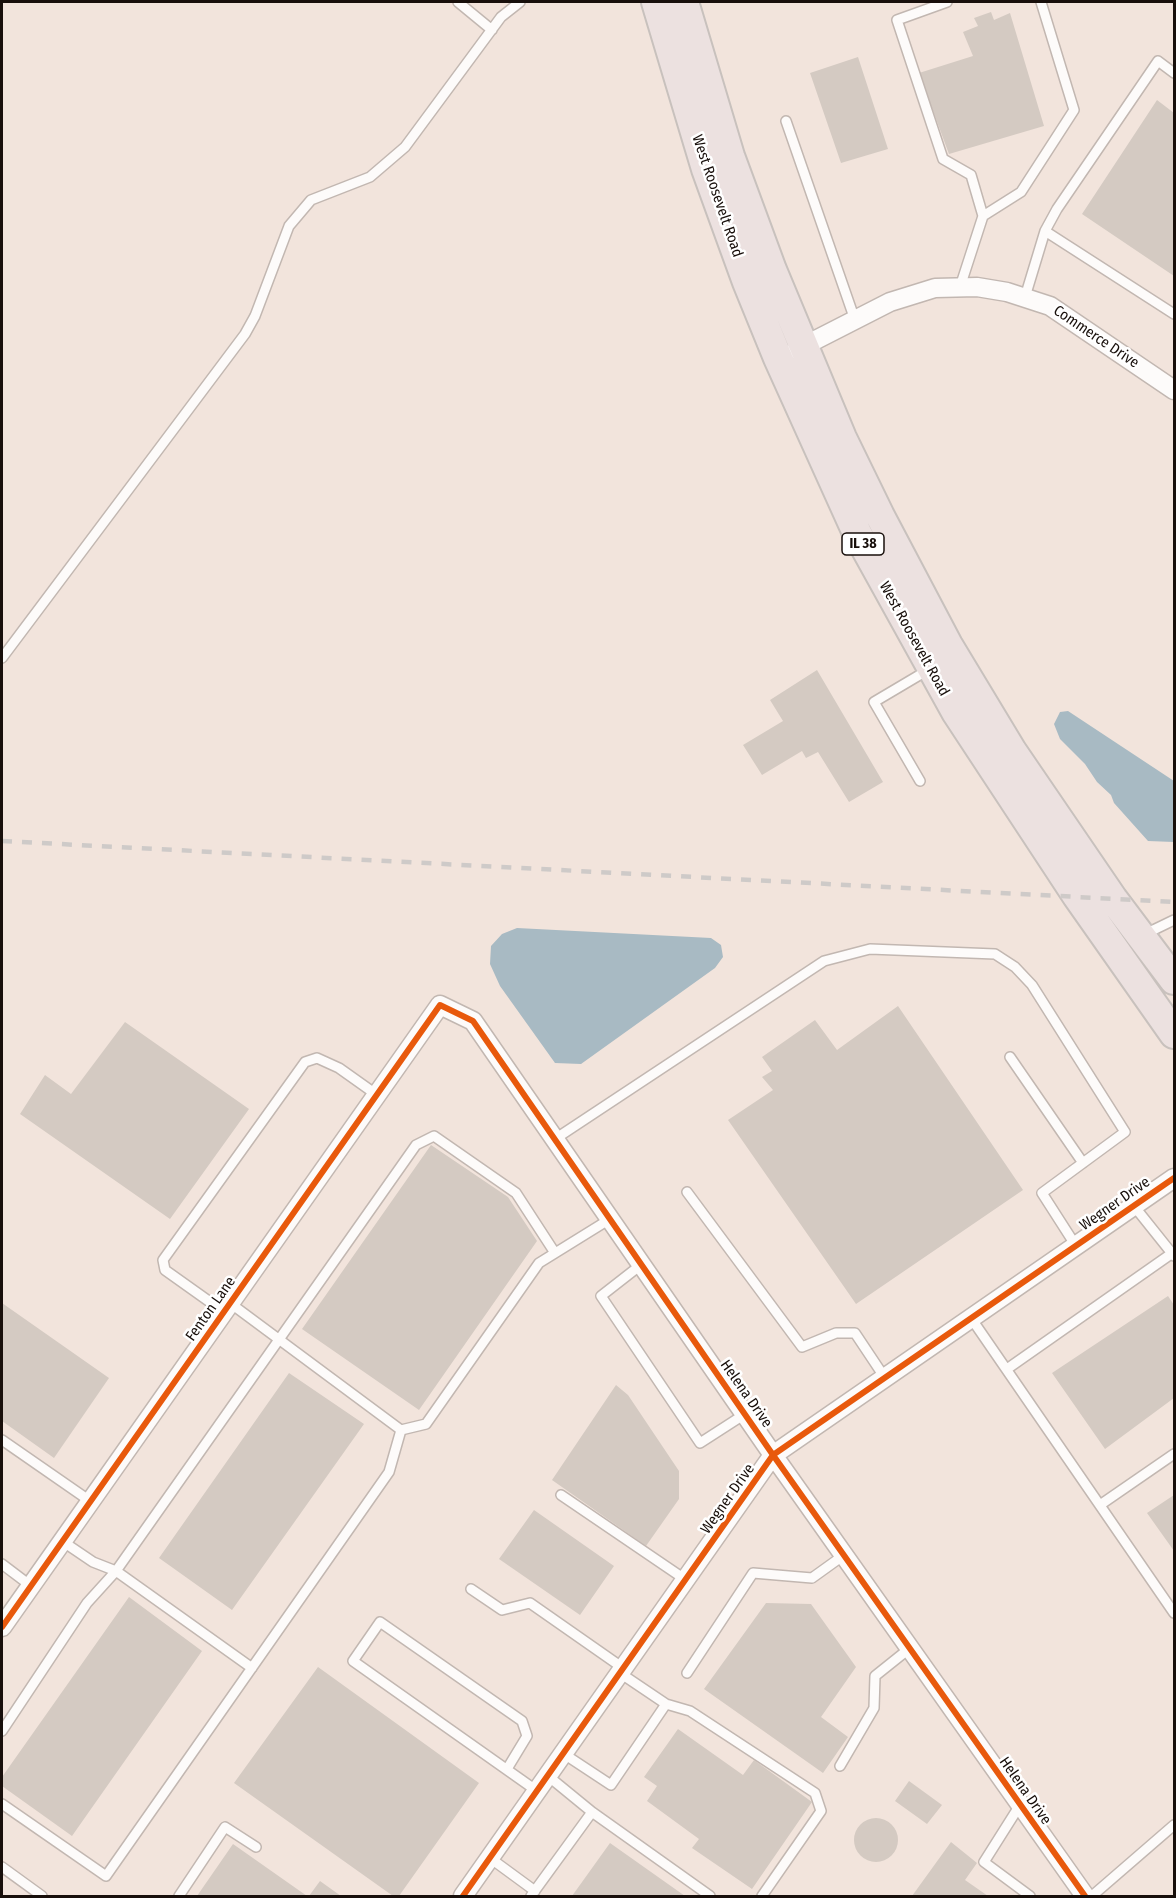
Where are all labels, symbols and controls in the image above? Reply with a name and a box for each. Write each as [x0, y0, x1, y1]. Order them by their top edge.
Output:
street label: West Roosevelt Road [688, 132, 746, 260]
street label: Commerce Drive [1050, 302, 1142, 372]
road number: IL 38 [842, 533, 884, 555]
street label: West Roosevelt Road [875, 579, 953, 699]
street label: Wegner Drive [1077, 1173, 1153, 1235]
street label: Fenton Lane [182, 1273, 240, 1345]
street label: Helena Drive [716, 1357, 776, 1431]
street label: Wegner Drive [697, 1461, 759, 1537]
street label: Helena Drive [995, 1754, 1055, 1828]

